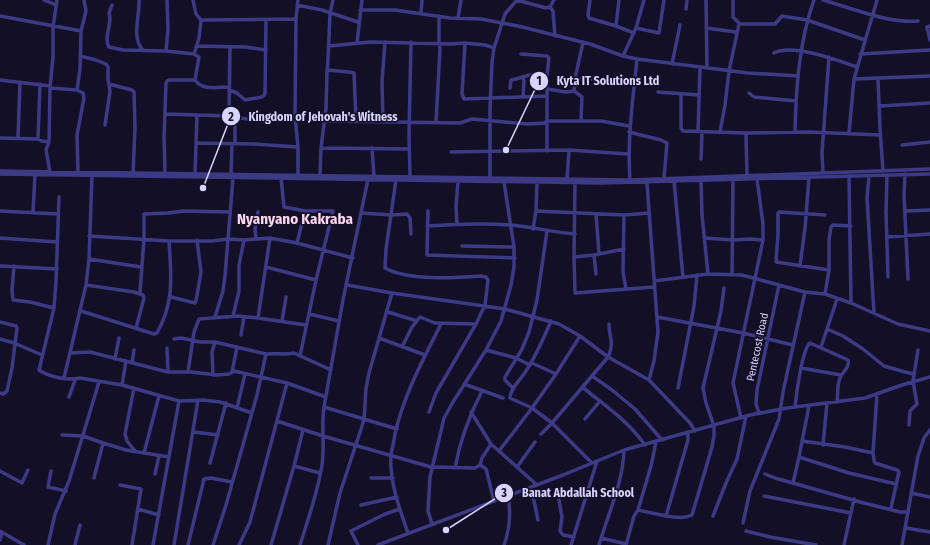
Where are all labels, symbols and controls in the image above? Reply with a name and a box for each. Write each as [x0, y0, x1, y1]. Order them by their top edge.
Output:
callout: Kyta IT Solutions Ltd [529, 69, 668, 93]
text: 1 [536, 74, 542, 88]
text: Kyta IT Solutions Ltd [557, 74, 659, 88]
callout: Kingdom of Jehovah's Witness [221, 104, 406, 128]
text: 2 [227, 110, 234, 124]
text: Kingdom of Jehovah's Witness [249, 110, 398, 124]
district label: Nyanyano Kakraba [237, 210, 354, 228]
street label: Pentecost Road [744, 312, 771, 382]
callout: Banat Abdallah School [494, 481, 642, 505]
text: 3 [500, 486, 507, 500]
text: Banat Abdallah School [522, 486, 635, 500]

